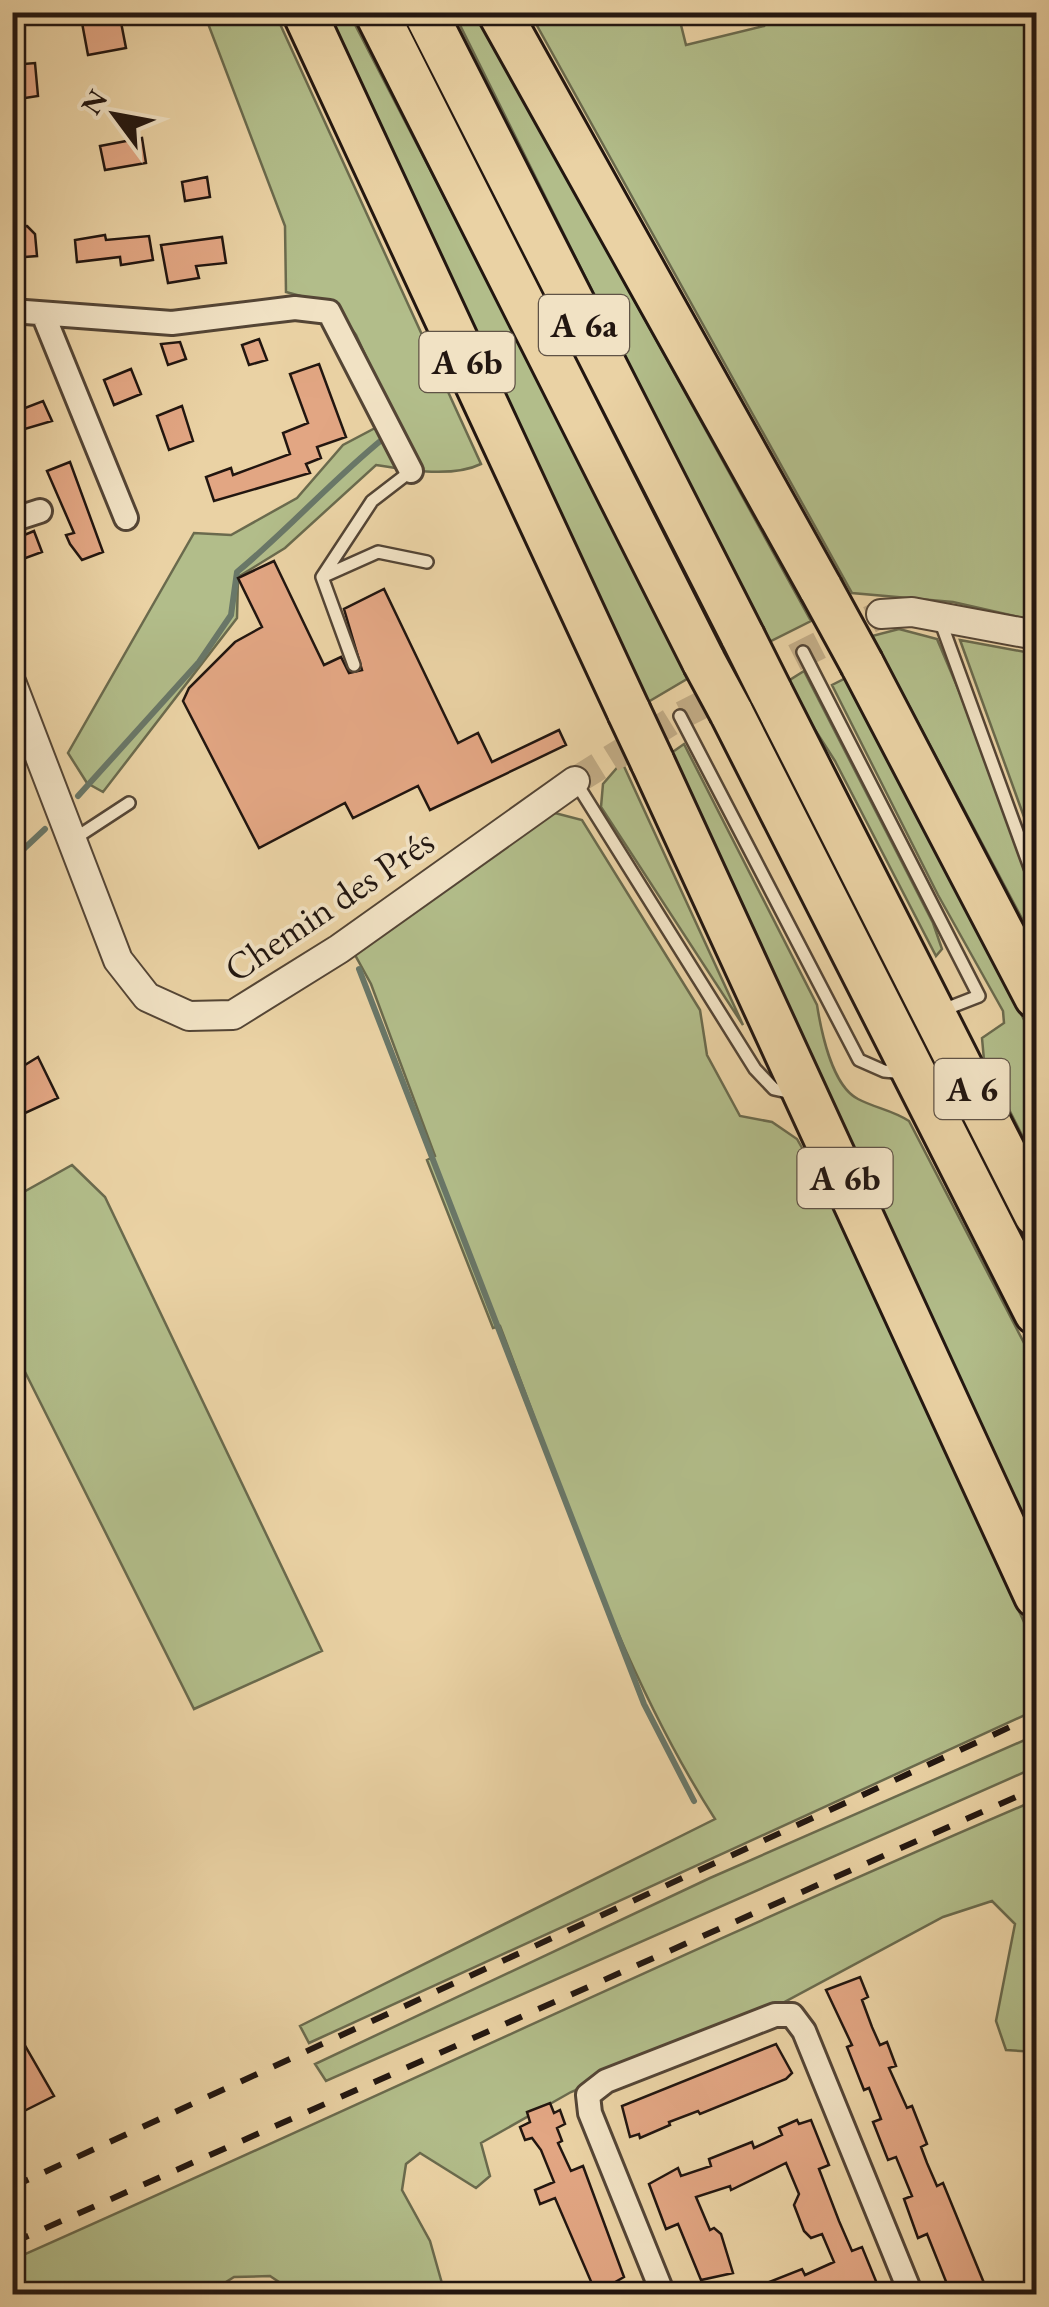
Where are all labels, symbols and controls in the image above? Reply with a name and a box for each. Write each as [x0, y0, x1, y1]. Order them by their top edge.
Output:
north arrow [65, 65, 165, 165]
text: N [73, 82, 115, 121]
road number: A 6a [539, 295, 629, 355]
road number: A 6b [420, 332, 514, 392]
street label: Chemin des Prés [214, 816, 443, 993]
road number: A 6 [934, 1059, 1010, 1119]
road number: A 6b [798, 1148, 892, 1208]

